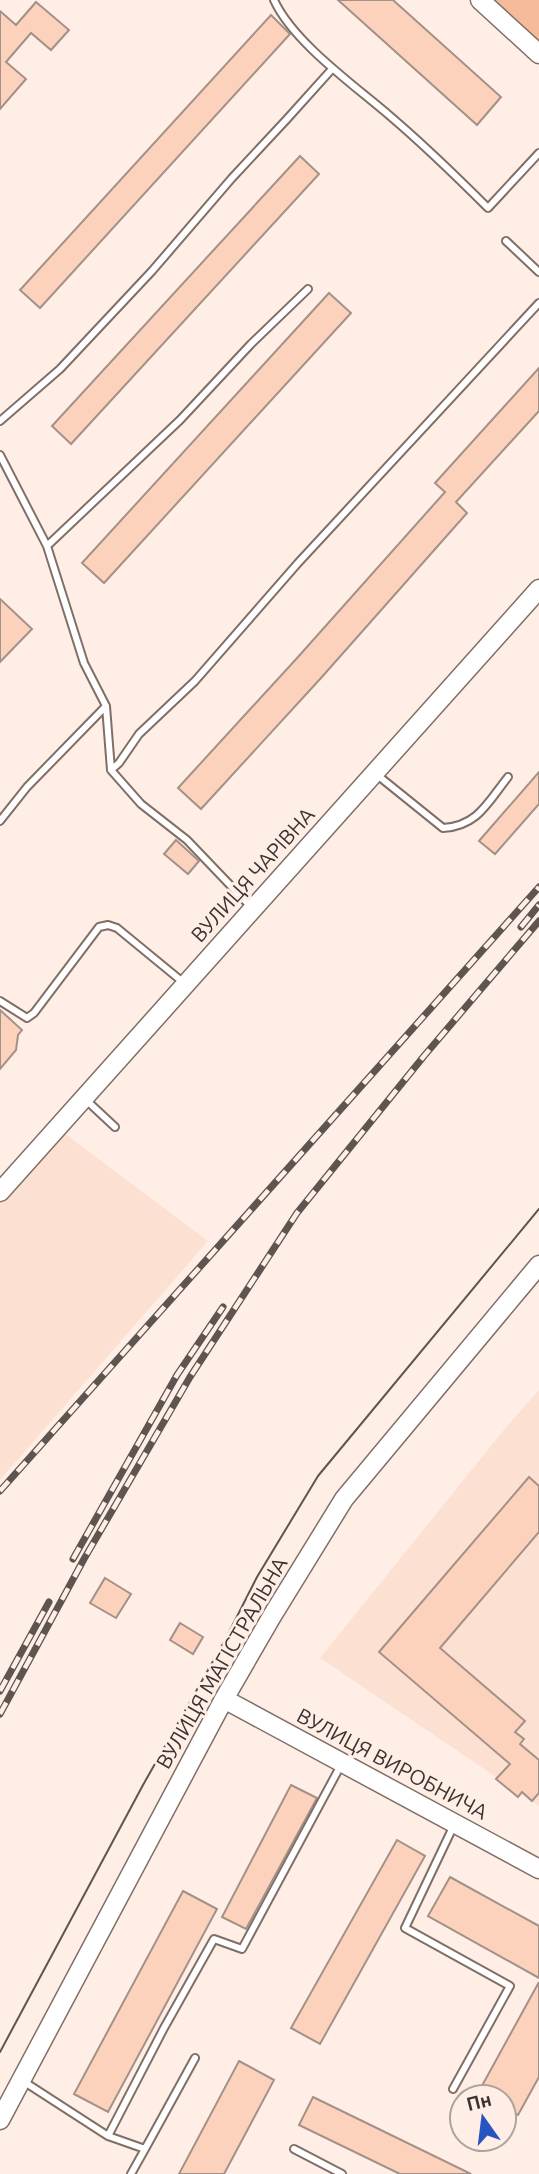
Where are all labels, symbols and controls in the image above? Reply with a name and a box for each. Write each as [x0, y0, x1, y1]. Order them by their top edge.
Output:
street label: ВУЛИЦЯ ЧАРІВНА [186, 802, 319, 946]
street label: ВУЛИЦЯ МАГІСТРАЛЬНА [151, 1552, 292, 1772]
street label: ВУЛИЦЯ ВИРОБНИЧА [293, 1703, 492, 1824]
north arrow [448, 2083, 518, 2153]
text: Пн [464, 2088, 494, 2115]

